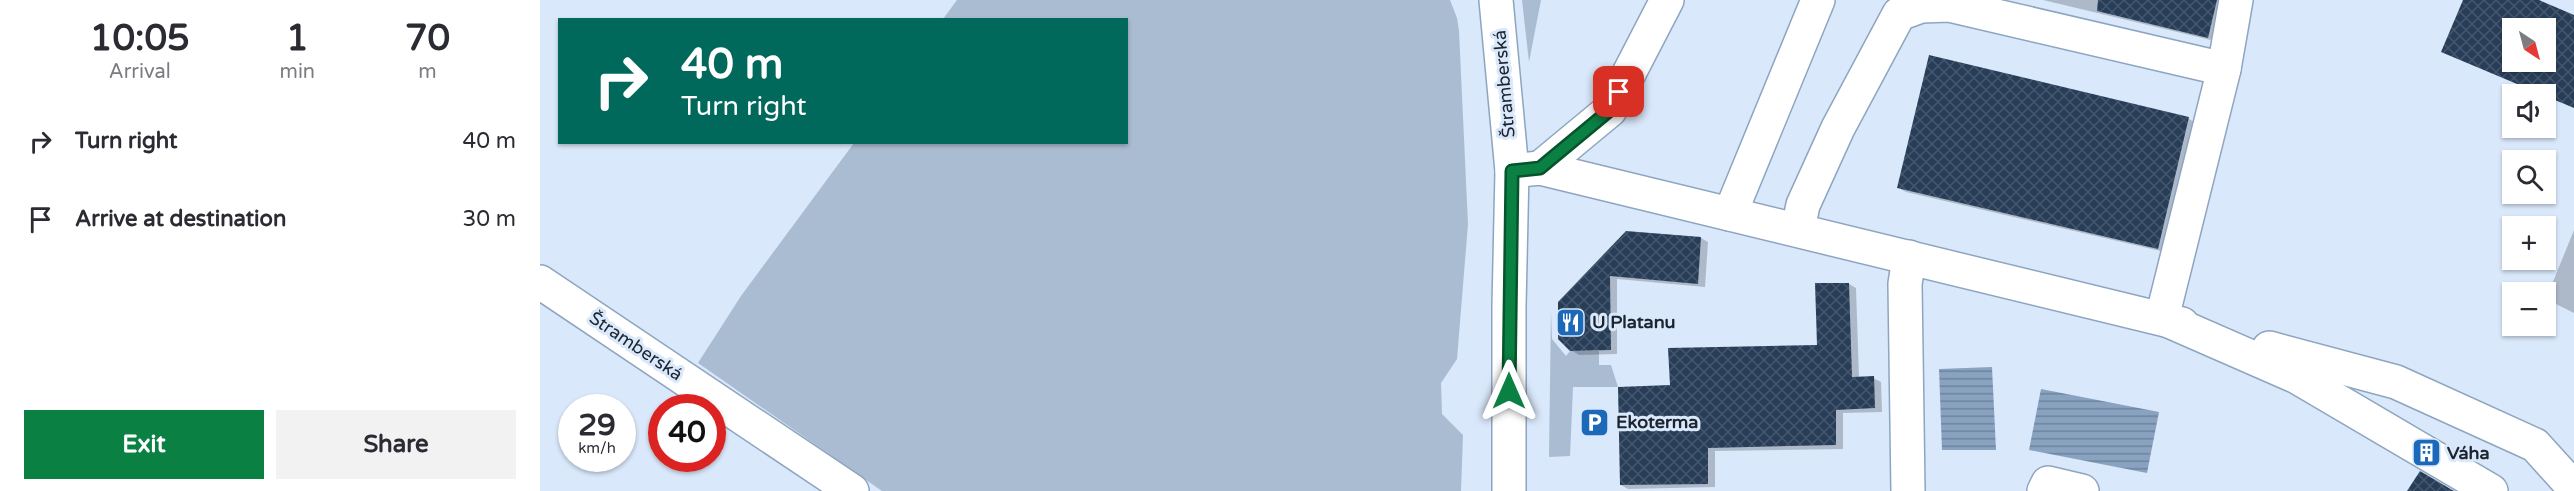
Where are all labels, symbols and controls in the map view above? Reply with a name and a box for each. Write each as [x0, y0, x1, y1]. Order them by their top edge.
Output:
text: 10:05 [90, 17, 190, 60]
text: 1 [286, 17, 309, 60]
text: 70 [405, 17, 450, 60]
north arrow [2502, 18, 2556, 72]
map controls [2502, 18, 2556, 336]
street label: Štramberská [1488, 29, 1520, 139]
text: 40 m [681, 39, 783, 90]
icon: right [582, 42, 660, 120]
text: Arrival [109, 60, 171, 84]
text: min [280, 60, 315, 84]
text: m [418, 60, 437, 84]
pin [1593, 66, 1644, 117]
icon: arrive [1602, 75, 1635, 108]
button: sound [2502, 84, 2556, 138]
text: Turn right [681, 90, 807, 123]
icon: right [24, 125, 57, 158]
text: Turn right [75, 128, 177, 154]
text: 40 m [462, 128, 516, 154]
button: search [2502, 150, 2556, 204]
icon: arrive [24, 203, 57, 236]
text: Arrive at destination [75, 206, 286, 232]
text: 30 m [462, 206, 516, 232]
button: + [2502, 216, 2556, 270]
button: − [2502, 282, 2556, 336]
restaurant icon: U Platanu [1555, 306, 1587, 338]
street label: Štramberská [585, 307, 687, 385]
place label: U Platanu [1592, 311, 1676, 333]
position arrow [1477, 359, 1541, 423]
speed limit sign: 40 [648, 394, 726, 472]
parking icon: Ekoterma [1579, 406, 1611, 438]
text: 29 [578, 407, 616, 444]
button: Exit [24, 410, 264, 479]
button: Share [276, 410, 516, 479]
place label: Ekoterma [1616, 411, 1698, 433]
building icon: Váha [2410, 437, 2442, 469]
text: km/h [578, 439, 616, 457]
place label: Váha [2447, 442, 2490, 464]

